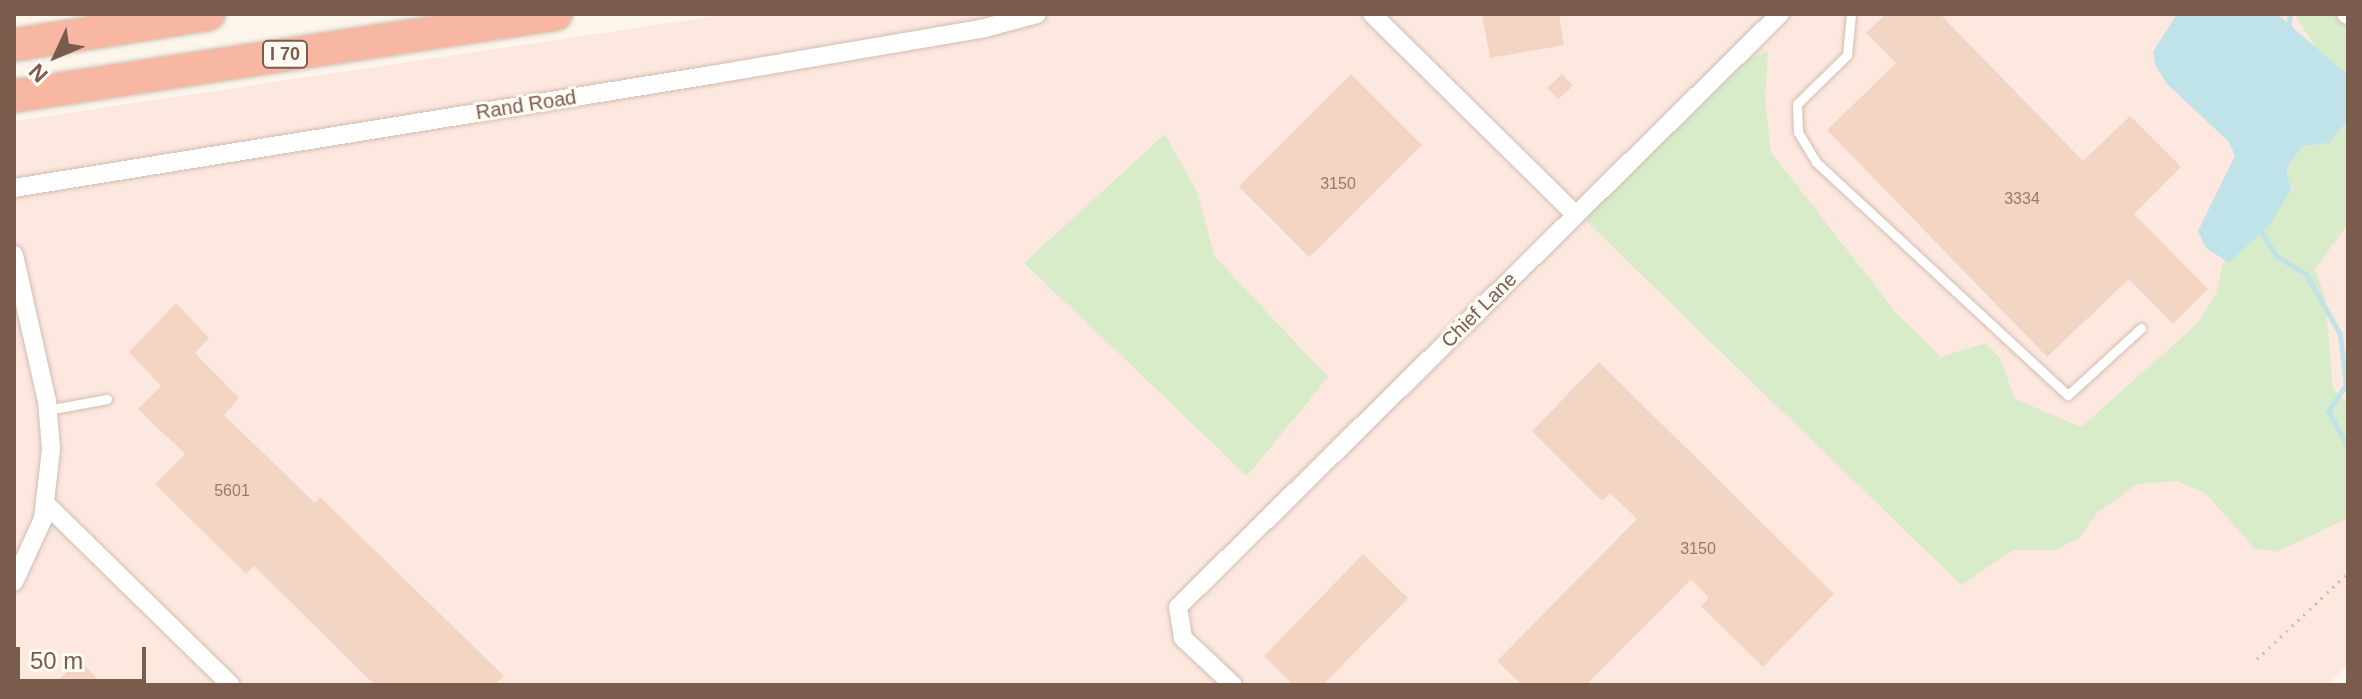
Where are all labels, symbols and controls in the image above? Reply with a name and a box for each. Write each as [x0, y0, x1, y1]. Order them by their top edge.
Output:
north arrow [16, 16, 96, 96]
road number: I 70 [261, 40, 309, 68]
text: N [24, 59, 53, 87]
street label: Rand Road [474, 85, 578, 125]
house number: 3150 [1320, 174, 1356, 194]
house number: 3334 [2004, 189, 2040, 209]
street label: Chief Lane [1436, 267, 1522, 353]
house number: 5601 [214, 481, 250, 501]
house number: 3150 [1680, 539, 1716, 559]
scale bar [20, 631, 150, 681]
text: 50 m [30, 647, 83, 674]

